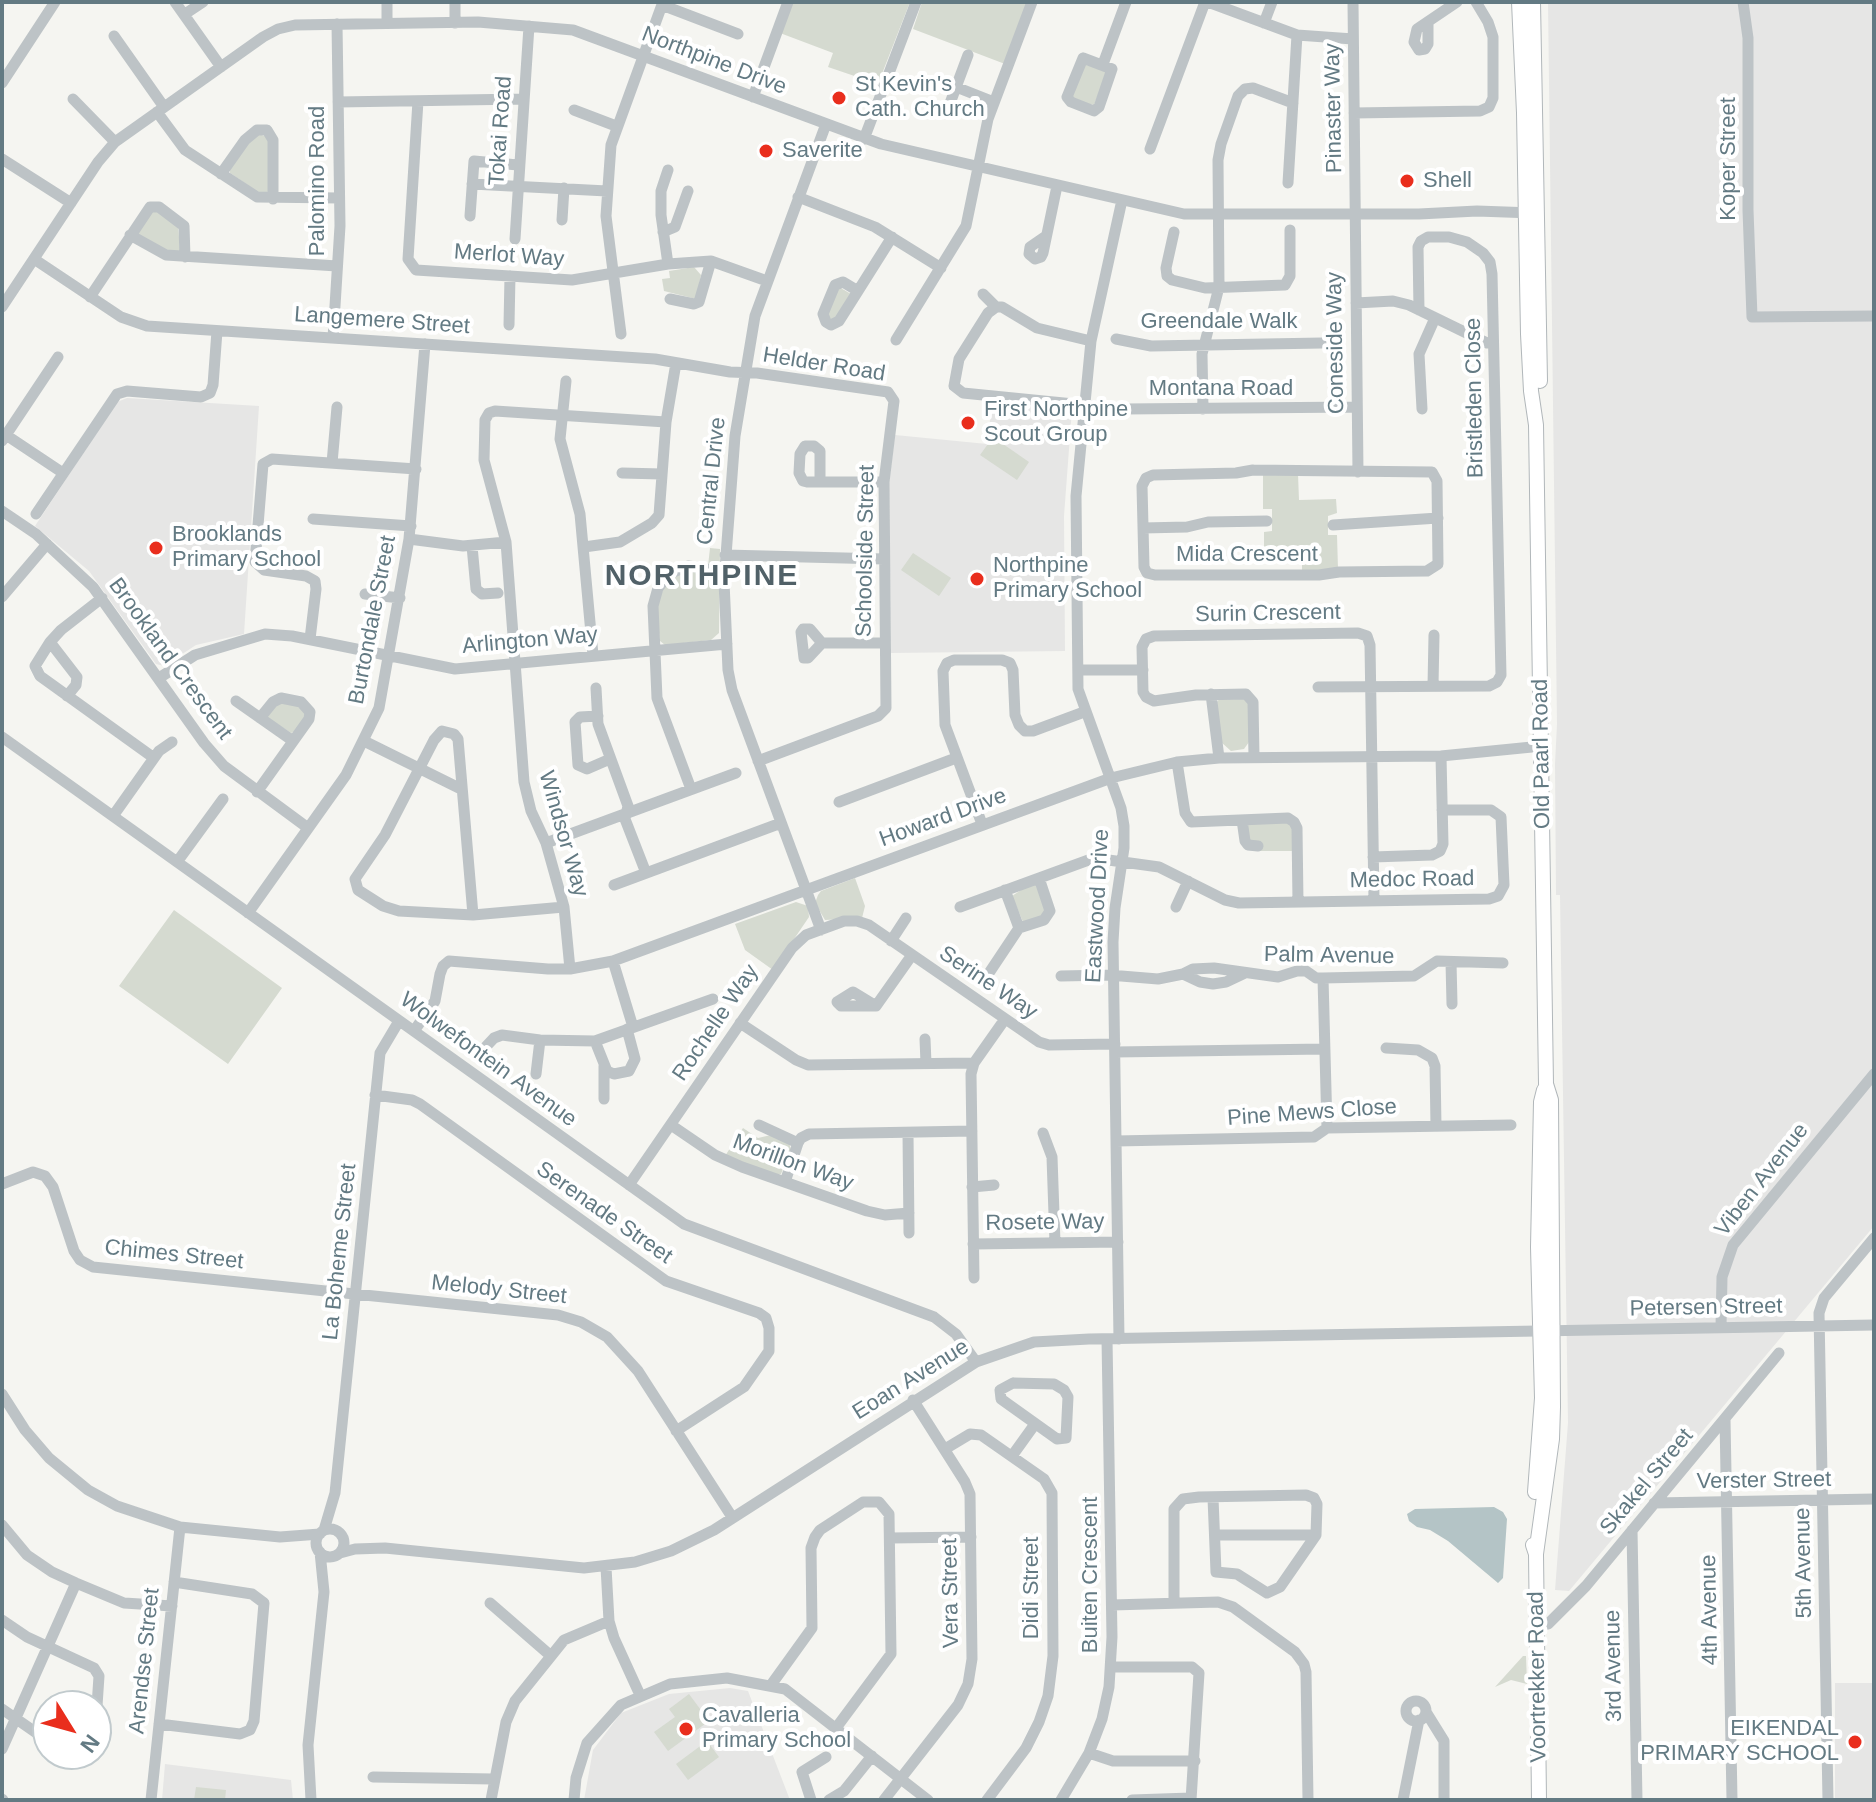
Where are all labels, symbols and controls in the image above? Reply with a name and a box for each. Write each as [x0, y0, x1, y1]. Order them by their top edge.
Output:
street label: Northpine Drive [638, 21, 790, 101]
street label: Pinaster Way [1320, 43, 1348, 173]
place label: St Kevin's Cath. Church [855, 72, 985, 124]
street label: Tokai Road [484, 75, 518, 187]
marker: St Kevin's Cath. Church [830, 89, 848, 107]
street label: Koper Street [1716, 97, 1742, 221]
street label: Palomino Road [305, 106, 331, 256]
place label: Saverite [782, 138, 863, 164]
marker: Saverite [757, 142, 775, 160]
place label: Shell [1423, 168, 1472, 194]
marker: Shell [1398, 172, 1416, 190]
street label: Merlot Way [453, 239, 565, 273]
street label: Coneside Way [1322, 272, 1350, 414]
street label: Langemere Street [293, 302, 471, 340]
street label: Greendale Walk [1141, 309, 1297, 335]
street label: Bristleden Close [1460, 318, 1490, 478]
street label: Helder Road [761, 342, 887, 388]
street label: Montana Road [1149, 376, 1293, 402]
place label: First Northpine Scout Group [984, 397, 1128, 448]
marker: First Northpine Scout Group [959, 414, 977, 432]
street label: Central Drive [692, 416, 732, 546]
street label: Schoolside Street [851, 465, 881, 637]
place label: Brooklands Primary School [172, 522, 321, 574]
street label: Burtondale Street [344, 533, 402, 707]
marker: Brooklands Primary School [147, 539, 165, 557]
street label: Mida Crescent [1176, 542, 1318, 568]
place label: Northpine Primary School [993, 553, 1142, 604]
district label: NORTHPINE [605, 559, 799, 595]
marker: Northpine Primary School [968, 570, 986, 588]
street label: Brookland Crescent [103, 573, 237, 745]
street label: Surin Crescent [1195, 600, 1341, 628]
street label: Arlington Way [461, 622, 599, 660]
street label: Old Paarl Road [1527, 679, 1557, 829]
street label: Windsor Way [532, 768, 594, 900]
street label: Howard Drive [876, 783, 1010, 853]
street label: Eastwood Drive [1081, 828, 1115, 984]
street label: Medoc Road [1349, 866, 1475, 894]
street label: Serine Way [934, 940, 1042, 1026]
street label: Palm Avenue [1264, 942, 1394, 970]
street label: Rochelle Way [667, 960, 765, 1086]
street label: Wolwefontein Avenue [394, 987, 582, 1133]
street label: Pine Mews Close [1226, 1094, 1398, 1132]
street label: Viben Avenue [1710, 1118, 1814, 1242]
street label: Morillon Way [729, 1129, 857, 1197]
street label: Serenade Street [531, 1156, 677, 1270]
street label: La Boheme Street [318, 1162, 362, 1342]
street label: Rosete Way [985, 1209, 1105, 1237]
street label: Chimes Street [103, 1235, 245, 1275]
street label: Melody Street [430, 1270, 568, 1310]
street label: Petersen Street [1629, 1293, 1783, 1323]
street label: Eoan Avenue [848, 1334, 974, 1426]
street label: Skakel Street [1595, 1423, 1699, 1541]
street label: Verster Street [1697, 1467, 1831, 1495]
street label: Buiten Crescent [1078, 1497, 1104, 1653]
street label: 5th Avenue [1790, 1507, 1818, 1619]
street label: Didi Street [1019, 1537, 1045, 1639]
street label: Vera Street [937, 1538, 965, 1648]
street label: 4th Avenue [1696, 1554, 1724, 1666]
street label: Arendse Street [124, 1587, 166, 1735]
street label: Voortrekker Road [1523, 1591, 1553, 1763]
street label: 3rd Avenue [1600, 1610, 1628, 1722]
north arrow [32, 1690, 112, 1770]
place label: Cavalleria Primary School [702, 1703, 851, 1754]
place label: EIKENDAL PRIMARY SCHOOL [1640, 1716, 1839, 1768]
marker: Cavalleria Primary School [677, 1720, 695, 1738]
text: N [75, 1730, 105, 1757]
marker: EIKENDAL PRIMARY SCHOOL [1846, 1733, 1864, 1751]

